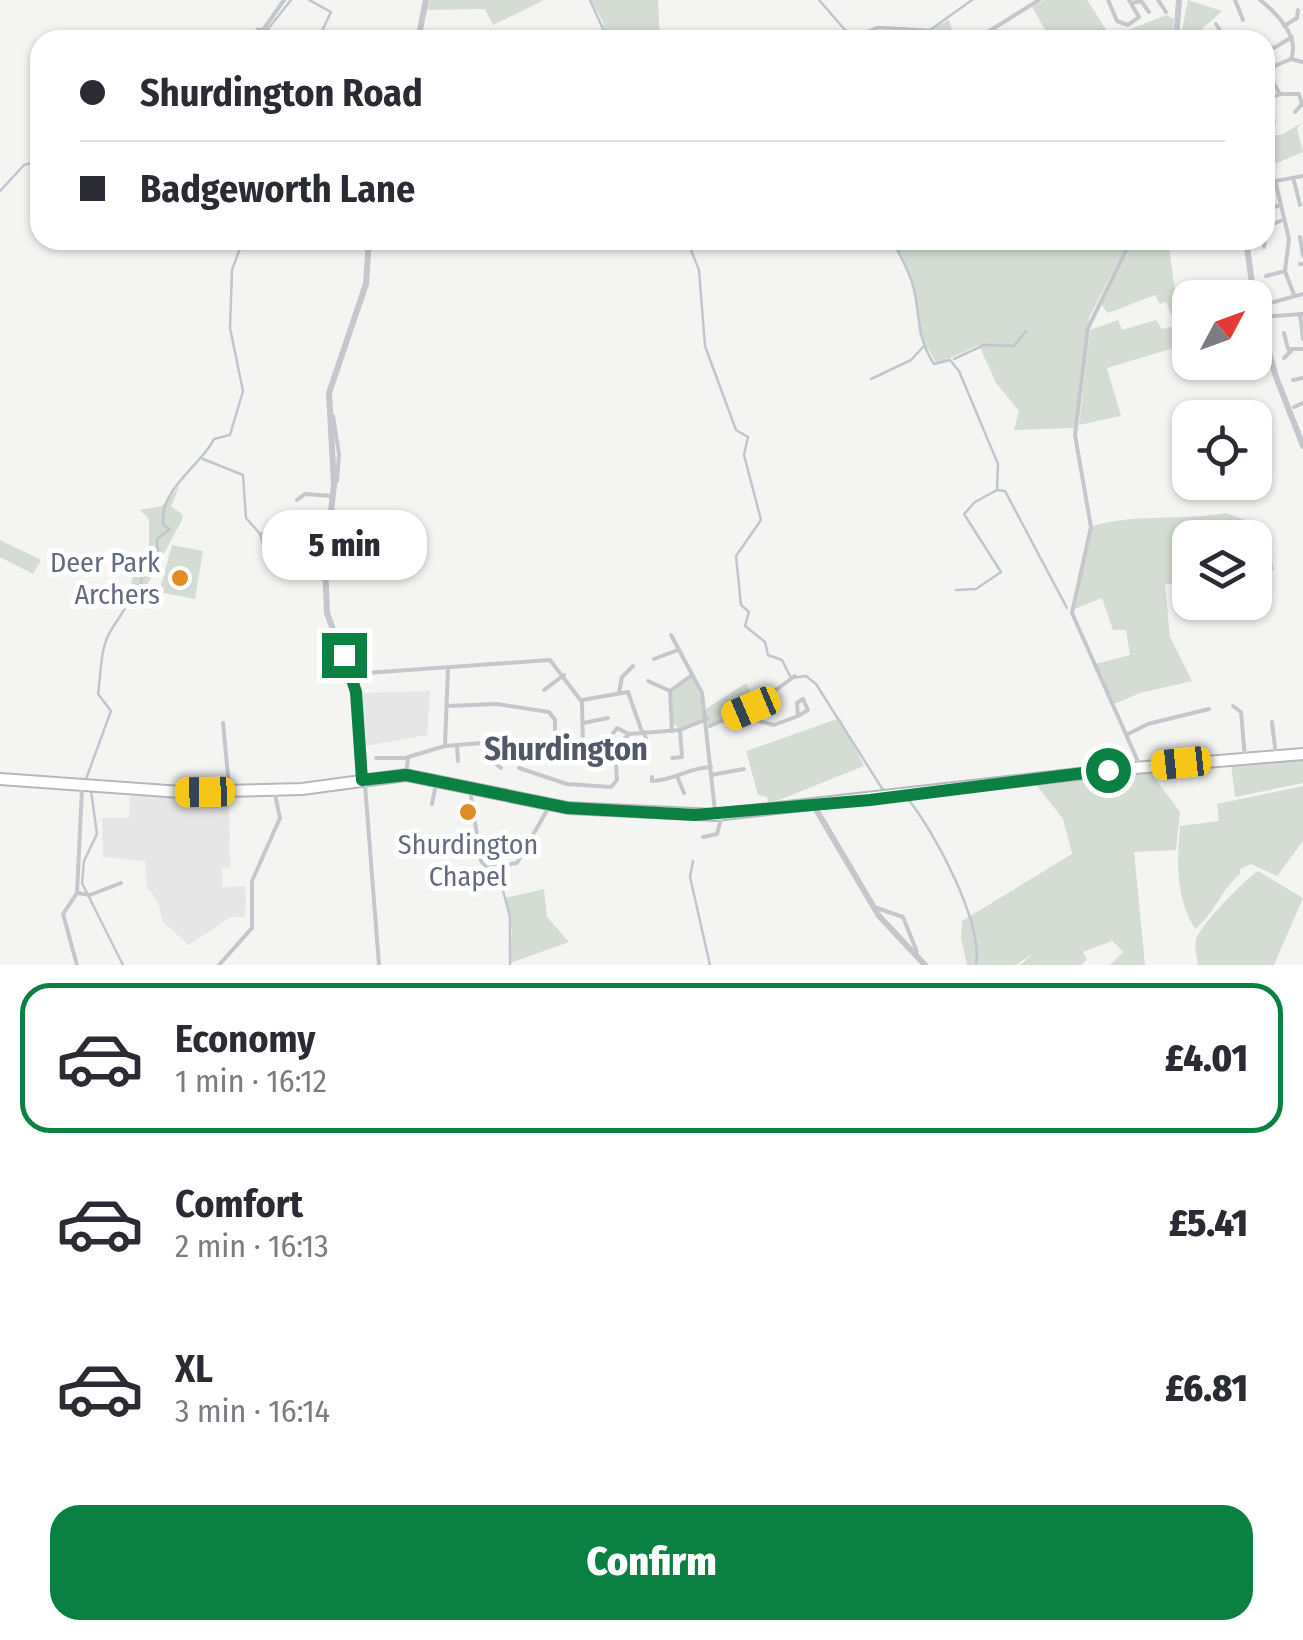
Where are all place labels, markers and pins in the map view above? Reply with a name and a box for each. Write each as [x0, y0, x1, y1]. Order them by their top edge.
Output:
place label: Deer Park Archers [50, 546, 161, 611]
marker: Deer Park Archers [169, 567, 191, 589]
marker: Shurdington Chapel [457, 801, 479, 823]
place label: Shurdington Chapel [398, 828, 538, 893]

